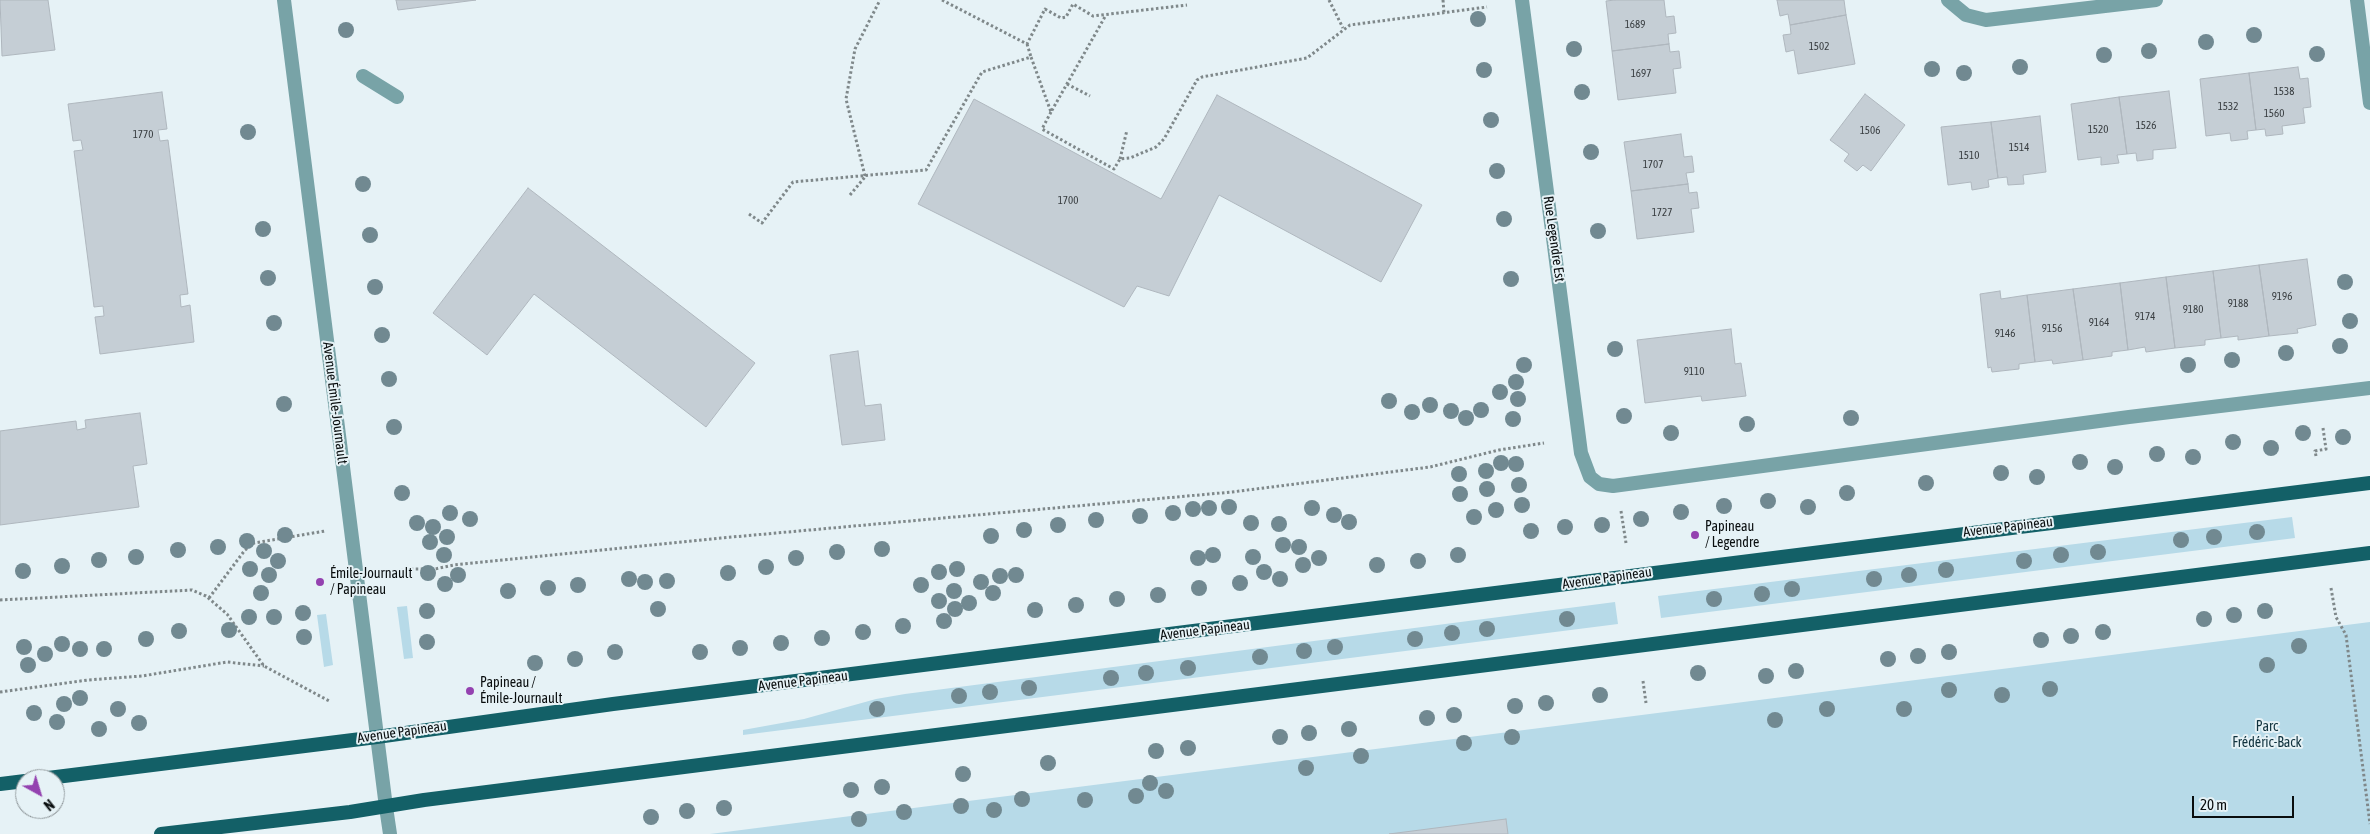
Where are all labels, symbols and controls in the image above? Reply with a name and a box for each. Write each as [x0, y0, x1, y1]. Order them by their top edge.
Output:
house number: 1689 [1625, 18, 1645, 32]
house number: 1502 [1809, 40, 1829, 54]
house number: 1697 [1631, 67, 1651, 81]
house number: 1538 [2274, 85, 2294, 99]
house number: 1532 [2218, 100, 2238, 114]
house number: 1560 [2264, 107, 2284, 121]
house number: 1526 [2136, 119, 2156, 133]
house number: 1520 [2088, 123, 2108, 137]
house number: 1506 [1860, 124, 1880, 138]
house number: 1770 [133, 128, 153, 142]
house number: 1514 [2009, 141, 2029, 155]
house number: 1510 [1959, 149, 1979, 163]
house number: 1707 [1643, 158, 1663, 172]
house number: 1700 [1058, 194, 1078, 208]
street label: Rue Legendre Est [1540, 195, 1568, 283]
house number: 1727 [1652, 206, 1672, 220]
house number: 9196 [2272, 290, 2292, 304]
house number: 9188 [2228, 297, 2248, 311]
house number: 9180 [2183, 303, 2203, 317]
house number: 9174 [2135, 310, 2155, 324]
house number: 9164 [2089, 316, 2109, 330]
house number: 9156 [2042, 322, 2062, 336]
house number: 9146 [1995, 327, 2015, 341]
street label: Avenue Émile-Journault [319, 341, 351, 465]
house number: 9110 [1684, 365, 1704, 379]
street label: Avenue Papineau [1962, 513, 2054, 541]
place label: Papineau / Legendre [1705, 519, 1759, 552]
marker: Papineau / Legendre [1689, 529, 1701, 541]
street label: Avenue Papineau [1561, 563, 1653, 593]
place label: Émile-Journault / Papineau [330, 566, 412, 598]
marker: Émile-Journault / Papineau [314, 576, 326, 588]
street label: Avenue Papineau [1159, 616, 1251, 644]
street label: Avenue Papineau [757, 667, 849, 695]
place label: Papineau / Émile-Journault [480, 675, 562, 708]
marker: Papineau / Émile-Journault [464, 685, 476, 697]
street label: Avenue Papineau [356, 717, 448, 747]
park label: Parc Frédéric-Back [2232, 719, 2302, 752]
north arrow [15, 769, 65, 819]
scale bar [2195, 786, 2298, 818]
text: N [41, 796, 57, 814]
text: 20 m [2200, 796, 2227, 813]

